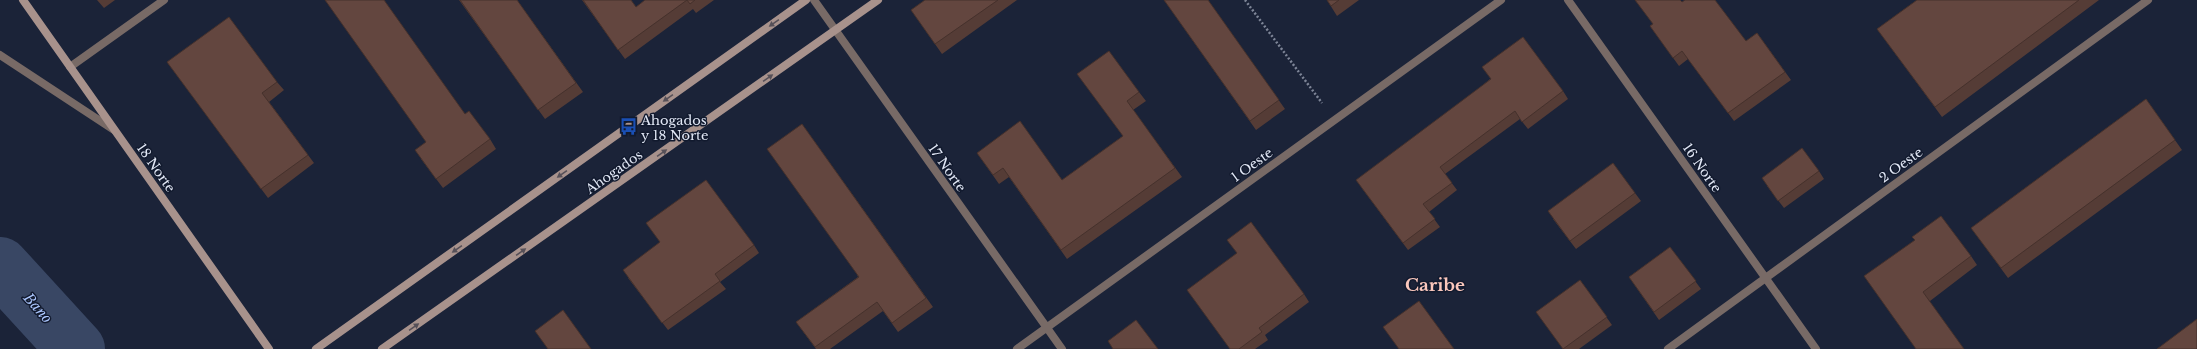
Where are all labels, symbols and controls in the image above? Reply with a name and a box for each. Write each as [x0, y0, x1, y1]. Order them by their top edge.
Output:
one-way arrow [769, 19, 779, 27]
one-way arrow [763, 74, 773, 82]
one-way arrow [663, 94, 674, 102]
place label: Ahogados y 18 Norte [640, 112, 708, 144]
bus stop icon: Ahogados y 18 Norte [618, 117, 638, 137]
street label: 18 Norte [133, 140, 179, 196]
street label: 16 Norte [1679, 140, 1725, 196]
street label: 17 Norte [924, 141, 970, 195]
street label: 2 Oeste [1876, 143, 1926, 187]
street label: 1 Oeste [1228, 144, 1276, 186]
street label: Ahogados [581, 146, 646, 198]
one-way arrow [656, 149, 667, 157]
one-way arrow [557, 170, 568, 178]
one-way arrow [451, 245, 462, 253]
one-way arrow [516, 248, 526, 256]
district label: Caribe [1405, 275, 1465, 296]
water label: Bano [19, 288, 56, 327]
one-way arrow [409, 323, 420, 331]

